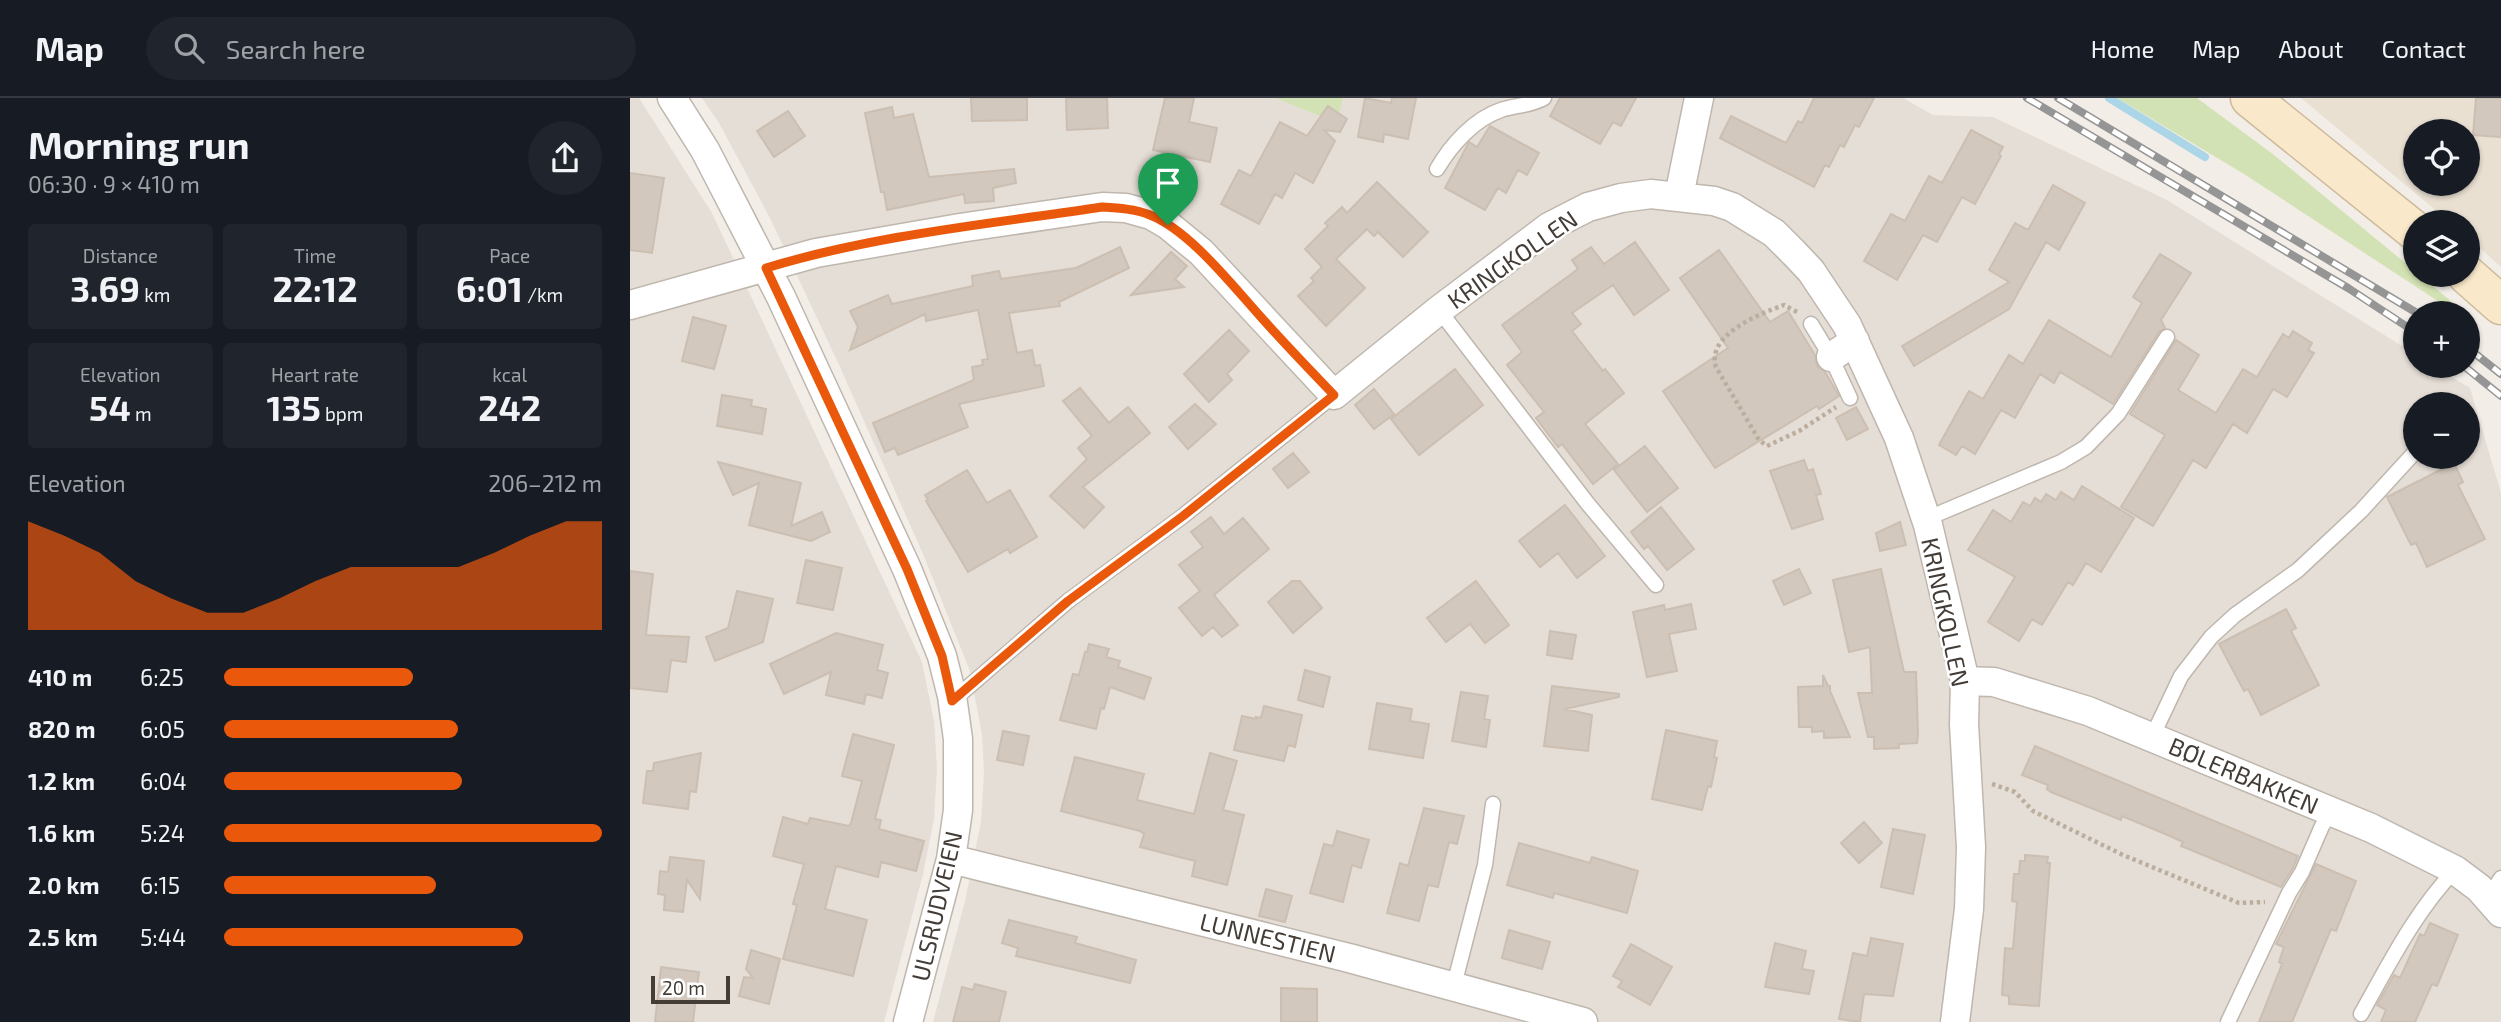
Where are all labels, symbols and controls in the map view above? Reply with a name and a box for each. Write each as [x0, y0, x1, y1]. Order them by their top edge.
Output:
search box [146, 17, 636, 80]
text: Map [35, 28, 104, 68]
icon: search [170, 29, 208, 67]
text: Search here [226, 33, 365, 64]
text: Home [2091, 34, 2154, 63]
text: Map [2192, 34, 2240, 63]
text: About [2278, 34, 2344, 63]
text: Contact [2382, 34, 2466, 63]
map controls [2403, 119, 2480, 469]
button: locate [2403, 119, 2480, 196]
text: Morning run [28, 121, 249, 167]
button: share [528, 121, 602, 195]
pin [1138, 153, 1198, 225]
icon: arrive [1149, 164, 1187, 202]
text: 06:30 · 9 × 410 m [28, 170, 200, 198]
street label: KRINGKOLLEN [1441, 204, 1583, 314]
button: layers [2403, 210, 2480, 287]
text: Distance [83, 244, 158, 267]
text: Time [294, 244, 336, 267]
text: Pace [489, 244, 530, 267]
text: 3.69 [70, 267, 140, 309]
text: 22:12 [272, 267, 358, 309]
text: 6:01 [456, 267, 523, 309]
text: km [140, 283, 170, 306]
text: /km [523, 283, 563, 306]
button: + [2403, 301, 2480, 378]
text: Elevation [80, 363, 161, 386]
text: Heart rate [271, 363, 359, 386]
text: kcal [492, 363, 527, 386]
text: 54 [89, 386, 131, 428]
text: 135 [266, 386, 321, 428]
text: 242 [478, 386, 541, 428]
button: − [2403, 392, 2480, 469]
text: m [131, 402, 152, 425]
text: bpm [321, 402, 364, 425]
text: Elevation [28, 469, 126, 497]
text: 206–212 m [488, 469, 602, 497]
street label: KRINGKOLLEN [1916, 535, 1976, 689]
text: 410 m [28, 663, 92, 691]
text: 6:25 [140, 663, 184, 691]
text: 820 m [28, 715, 95, 743]
text: 6:05 [140, 715, 185, 743]
street label: BØLERBAKKEN [2165, 730, 2323, 820]
text: 1.2 km [28, 767, 95, 795]
text: 6:04 [140, 767, 187, 795]
text: 1.6 km [28, 819, 95, 847]
text: 5:24 [140, 819, 185, 847]
street label: ULSRUDVEIEN [905, 828, 967, 984]
text: 2.0 km [28, 871, 100, 899]
text: 6:15 [140, 871, 180, 899]
street label: LUNNESTIEN [1197, 906, 1339, 968]
text: 2.5 km [28, 923, 98, 951]
text: 5:44 [140, 923, 186, 951]
scale bar [651, 973, 730, 1005]
text: 20 m [662, 976, 705, 999]

